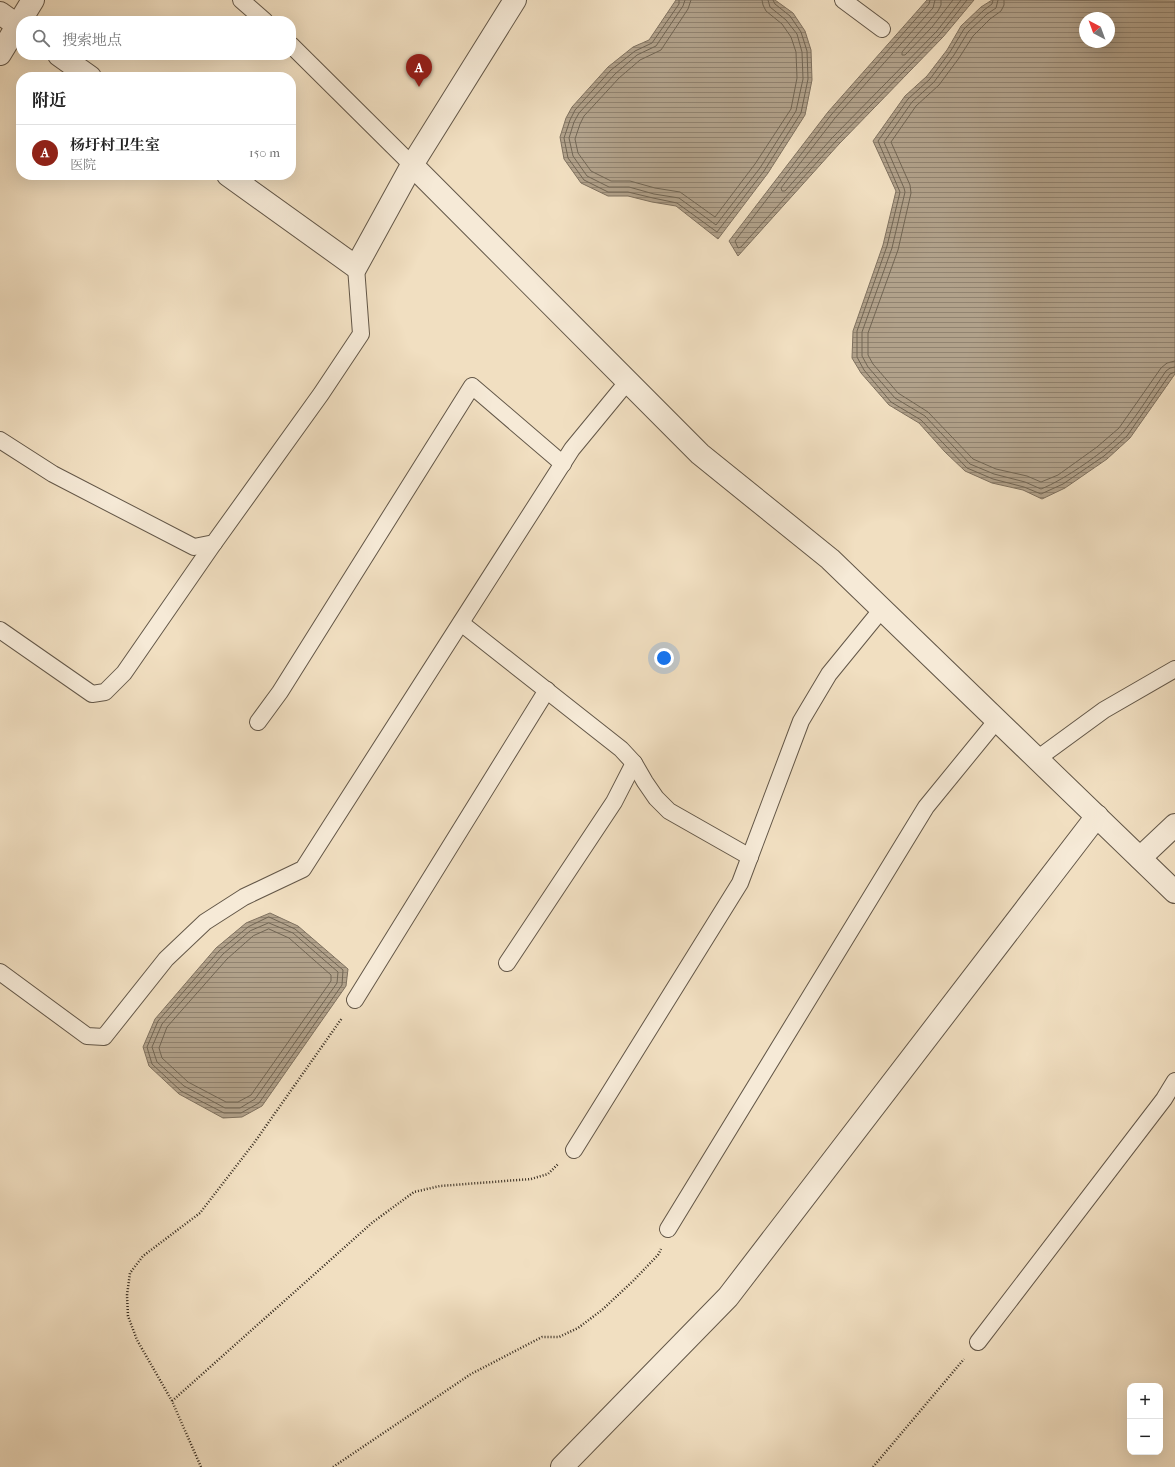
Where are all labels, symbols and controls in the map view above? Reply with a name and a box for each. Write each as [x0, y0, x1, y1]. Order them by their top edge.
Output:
north arrow [1079, 12, 1115, 48]
search box [16, 16, 296, 60]
icon: search [30, 27, 52, 49]
text: 搜索地点 [62, 31, 122, 49]
pin: A [406, 54, 432, 87]
text: 附近 [32, 90, 66, 110]
text: 杨圩村卫生室 [70, 136, 160, 154]
text: A [41, 145, 49, 160]
text: 150 m [249, 145, 280, 160]
text: 医院 [70, 157, 96, 172]
your location [654, 648, 674, 668]
map controls [1127, 1383, 1163, 1455]
button: + [1127, 1383, 1163, 1419]
button: − [1127, 1419, 1163, 1455]

